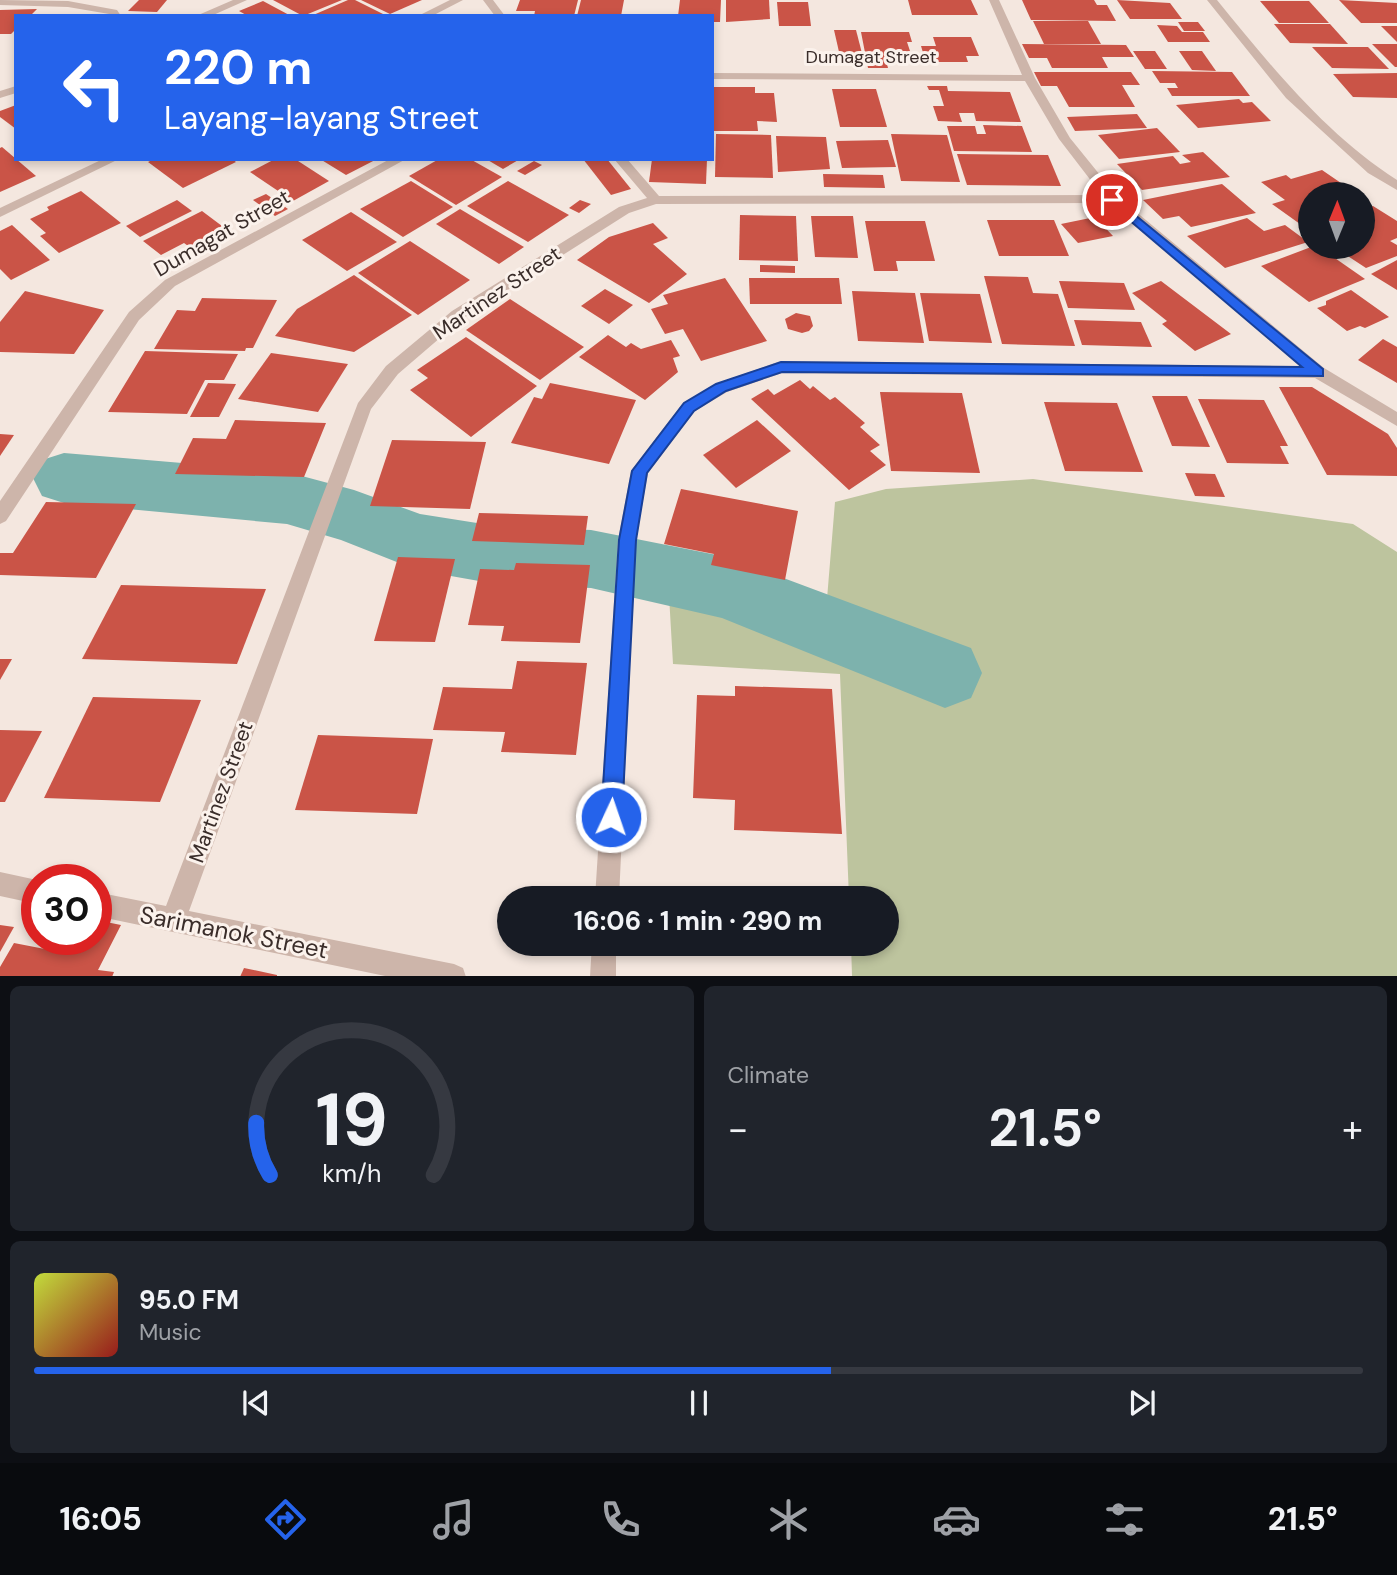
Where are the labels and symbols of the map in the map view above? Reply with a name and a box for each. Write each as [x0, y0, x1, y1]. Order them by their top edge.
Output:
street label: Dumagat Street [806, 45, 936, 69]
pin [1082, 170, 1142, 230]
north arrow [1298, 182, 1376, 259]
street label: Dumagat Street [149, 183, 295, 283]
street label: Martinez Street [427, 240, 567, 346]
street label: Martinez Street [182, 717, 260, 867]
position arrow [574, 780, 648, 854]
speed limit sign: 30 [21, 864, 112, 955]
street label: Sarimanok Street [138, 899, 330, 965]

